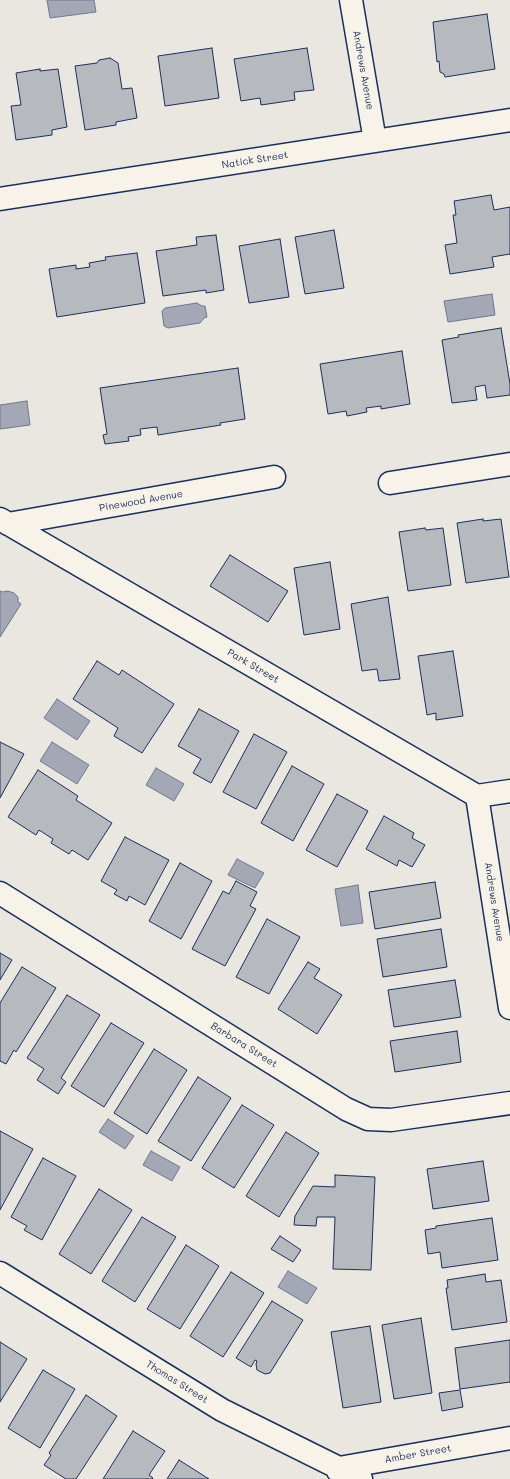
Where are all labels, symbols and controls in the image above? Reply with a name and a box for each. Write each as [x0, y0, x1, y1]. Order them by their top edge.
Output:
street label: Andrews Avenue [350, 29, 376, 111]
street label: Natick Street [221, 149, 289, 171]
street label: Pinewood Avenue [98, 488, 184, 514]
street label: Park Street [225, 646, 281, 686]
street label: Andrews Avenue [482, 861, 506, 943]
street label: Barbara Street [208, 1020, 280, 1070]
street label: Thomas Street [144, 1358, 210, 1406]
street label: Amber Street [384, 1442, 452, 1466]

